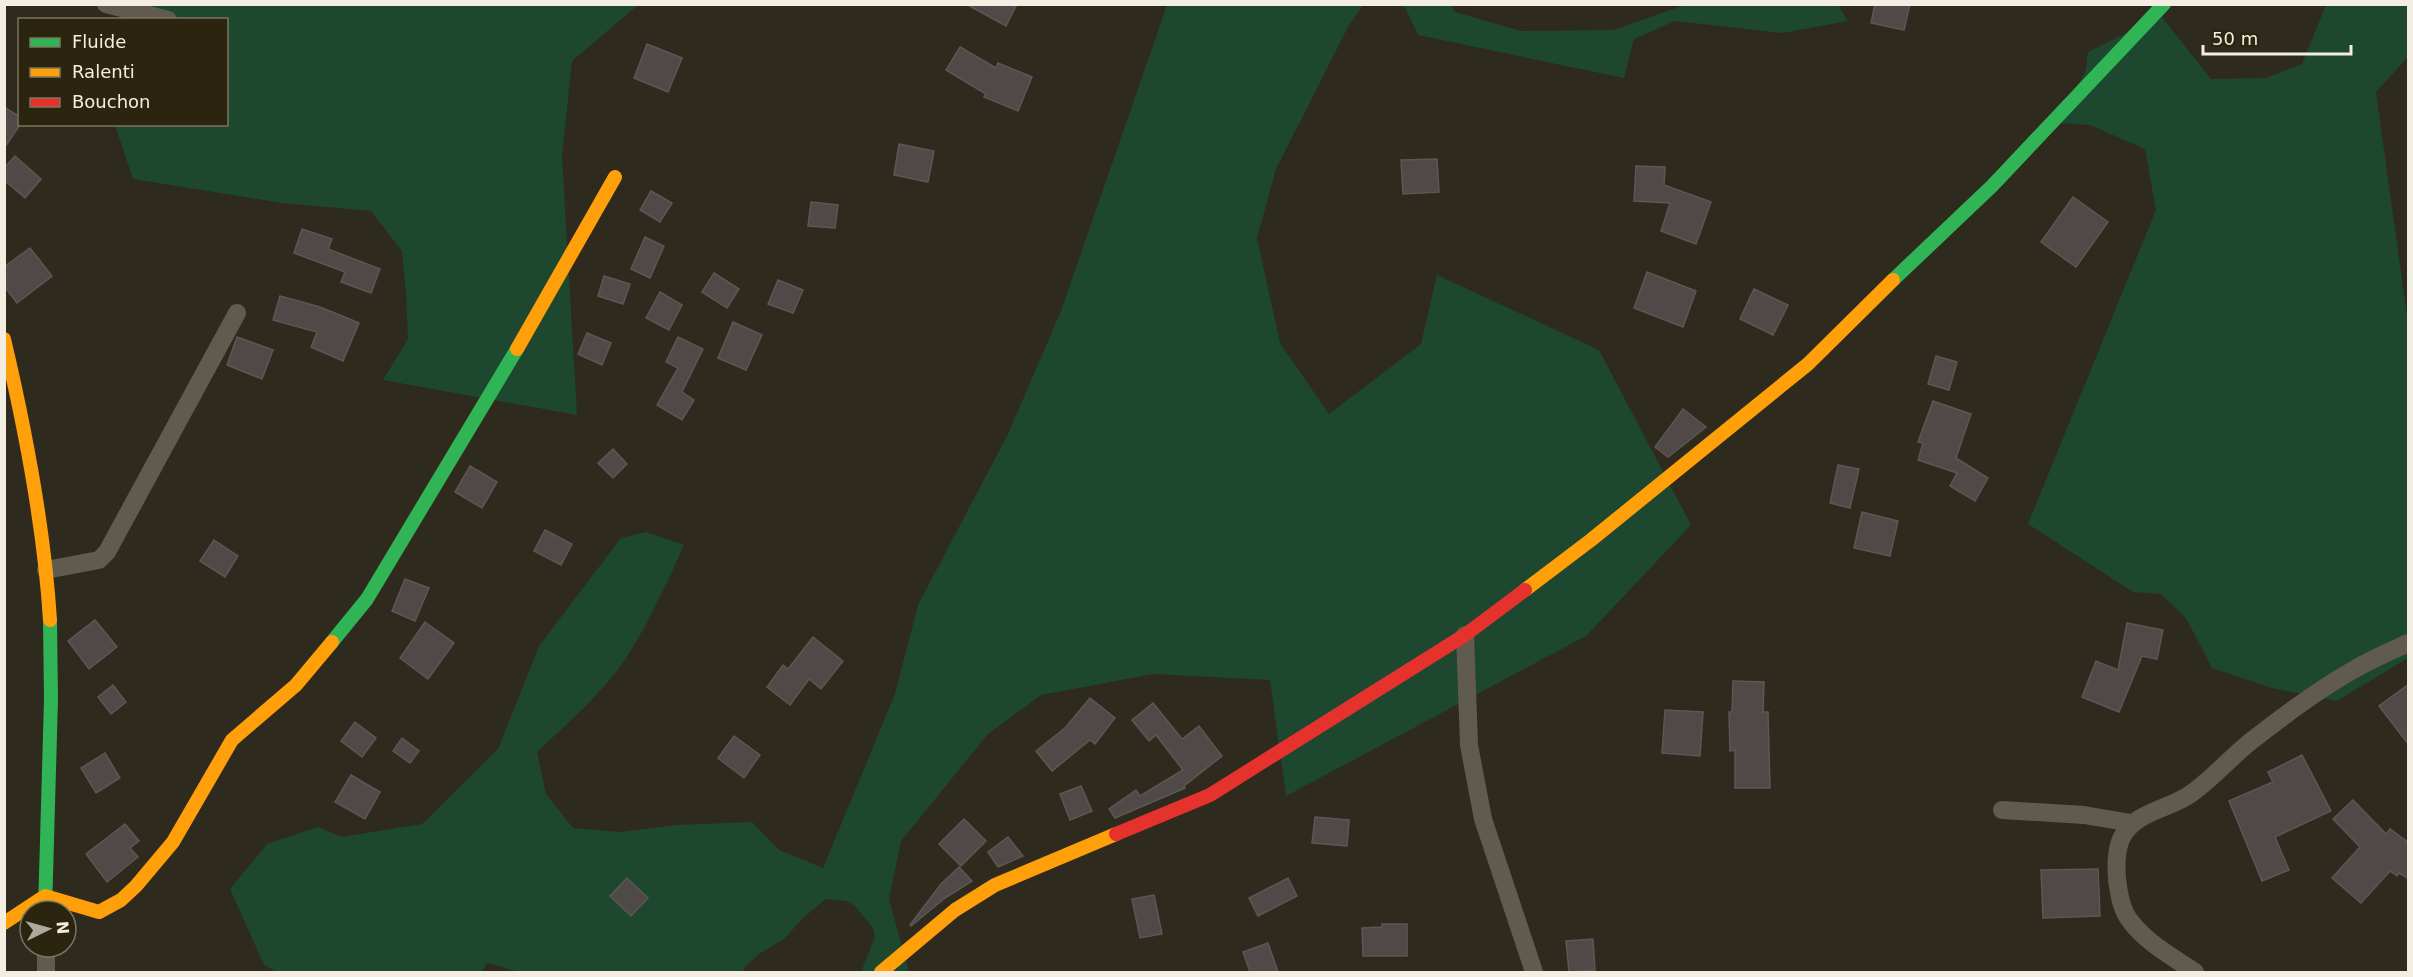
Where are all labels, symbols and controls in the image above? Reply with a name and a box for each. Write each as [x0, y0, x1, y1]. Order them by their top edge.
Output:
legend [18, 18, 228, 126]
scale bar [2203, 18, 2352, 56]
text: 50 m [2212, 28, 2258, 49]
text: Fluide [72, 31, 126, 52]
text: Ralenti [72, 61, 135, 82]
text: Bouchon [72, 91, 151, 112]
north arrow [18, 899, 78, 959]
text: N [52, 920, 72, 935]

